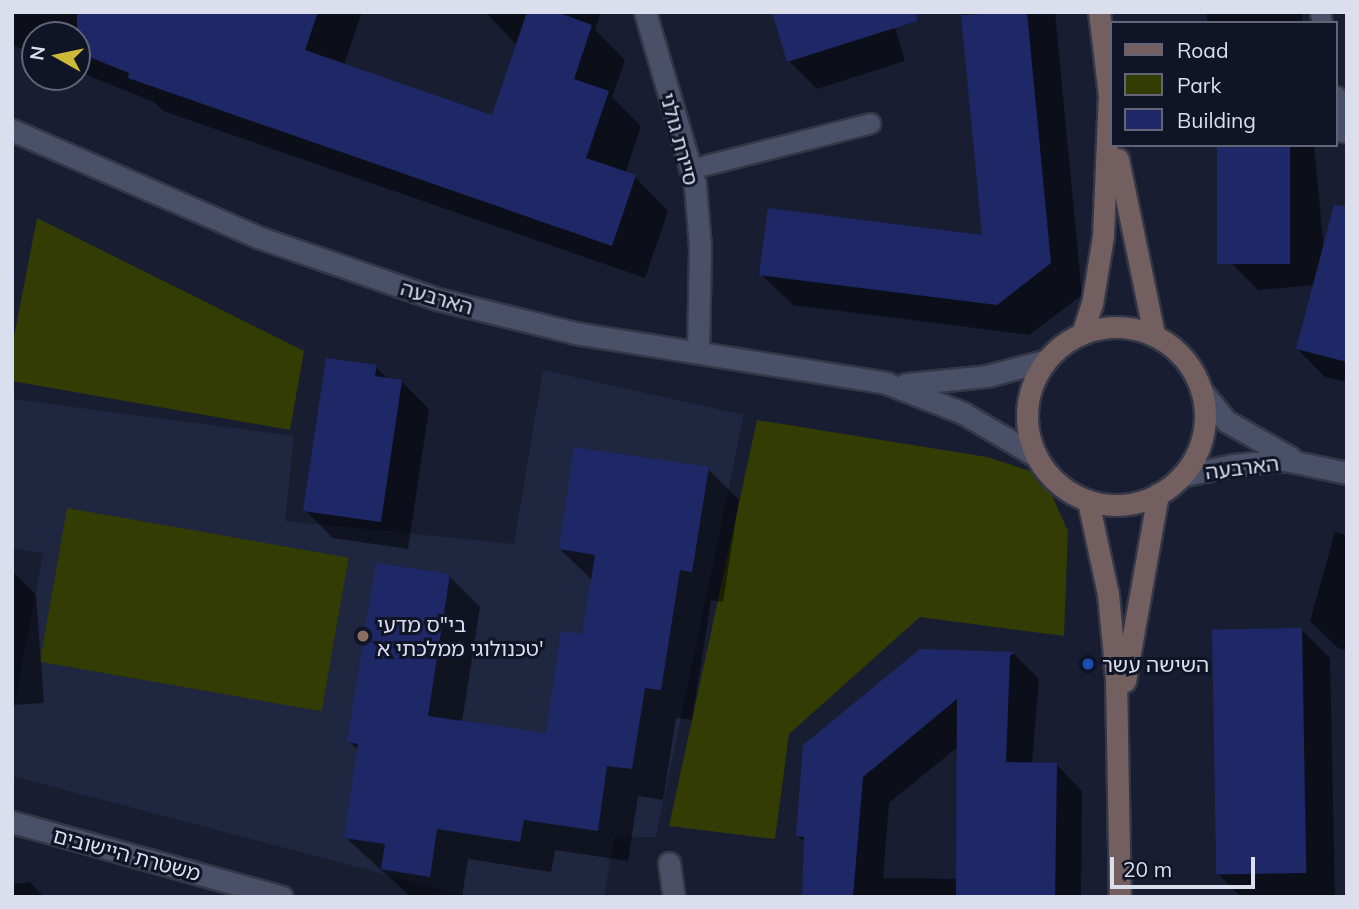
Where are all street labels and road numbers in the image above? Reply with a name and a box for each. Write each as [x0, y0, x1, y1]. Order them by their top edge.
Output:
street label: סיירת גולני [656, 90, 704, 188]
street label: הארבעה [398, 275, 476, 319]
street label: הארבעה [1204, 450, 1280, 484]
street label: משטרת היישובים [51, 822, 203, 886]

